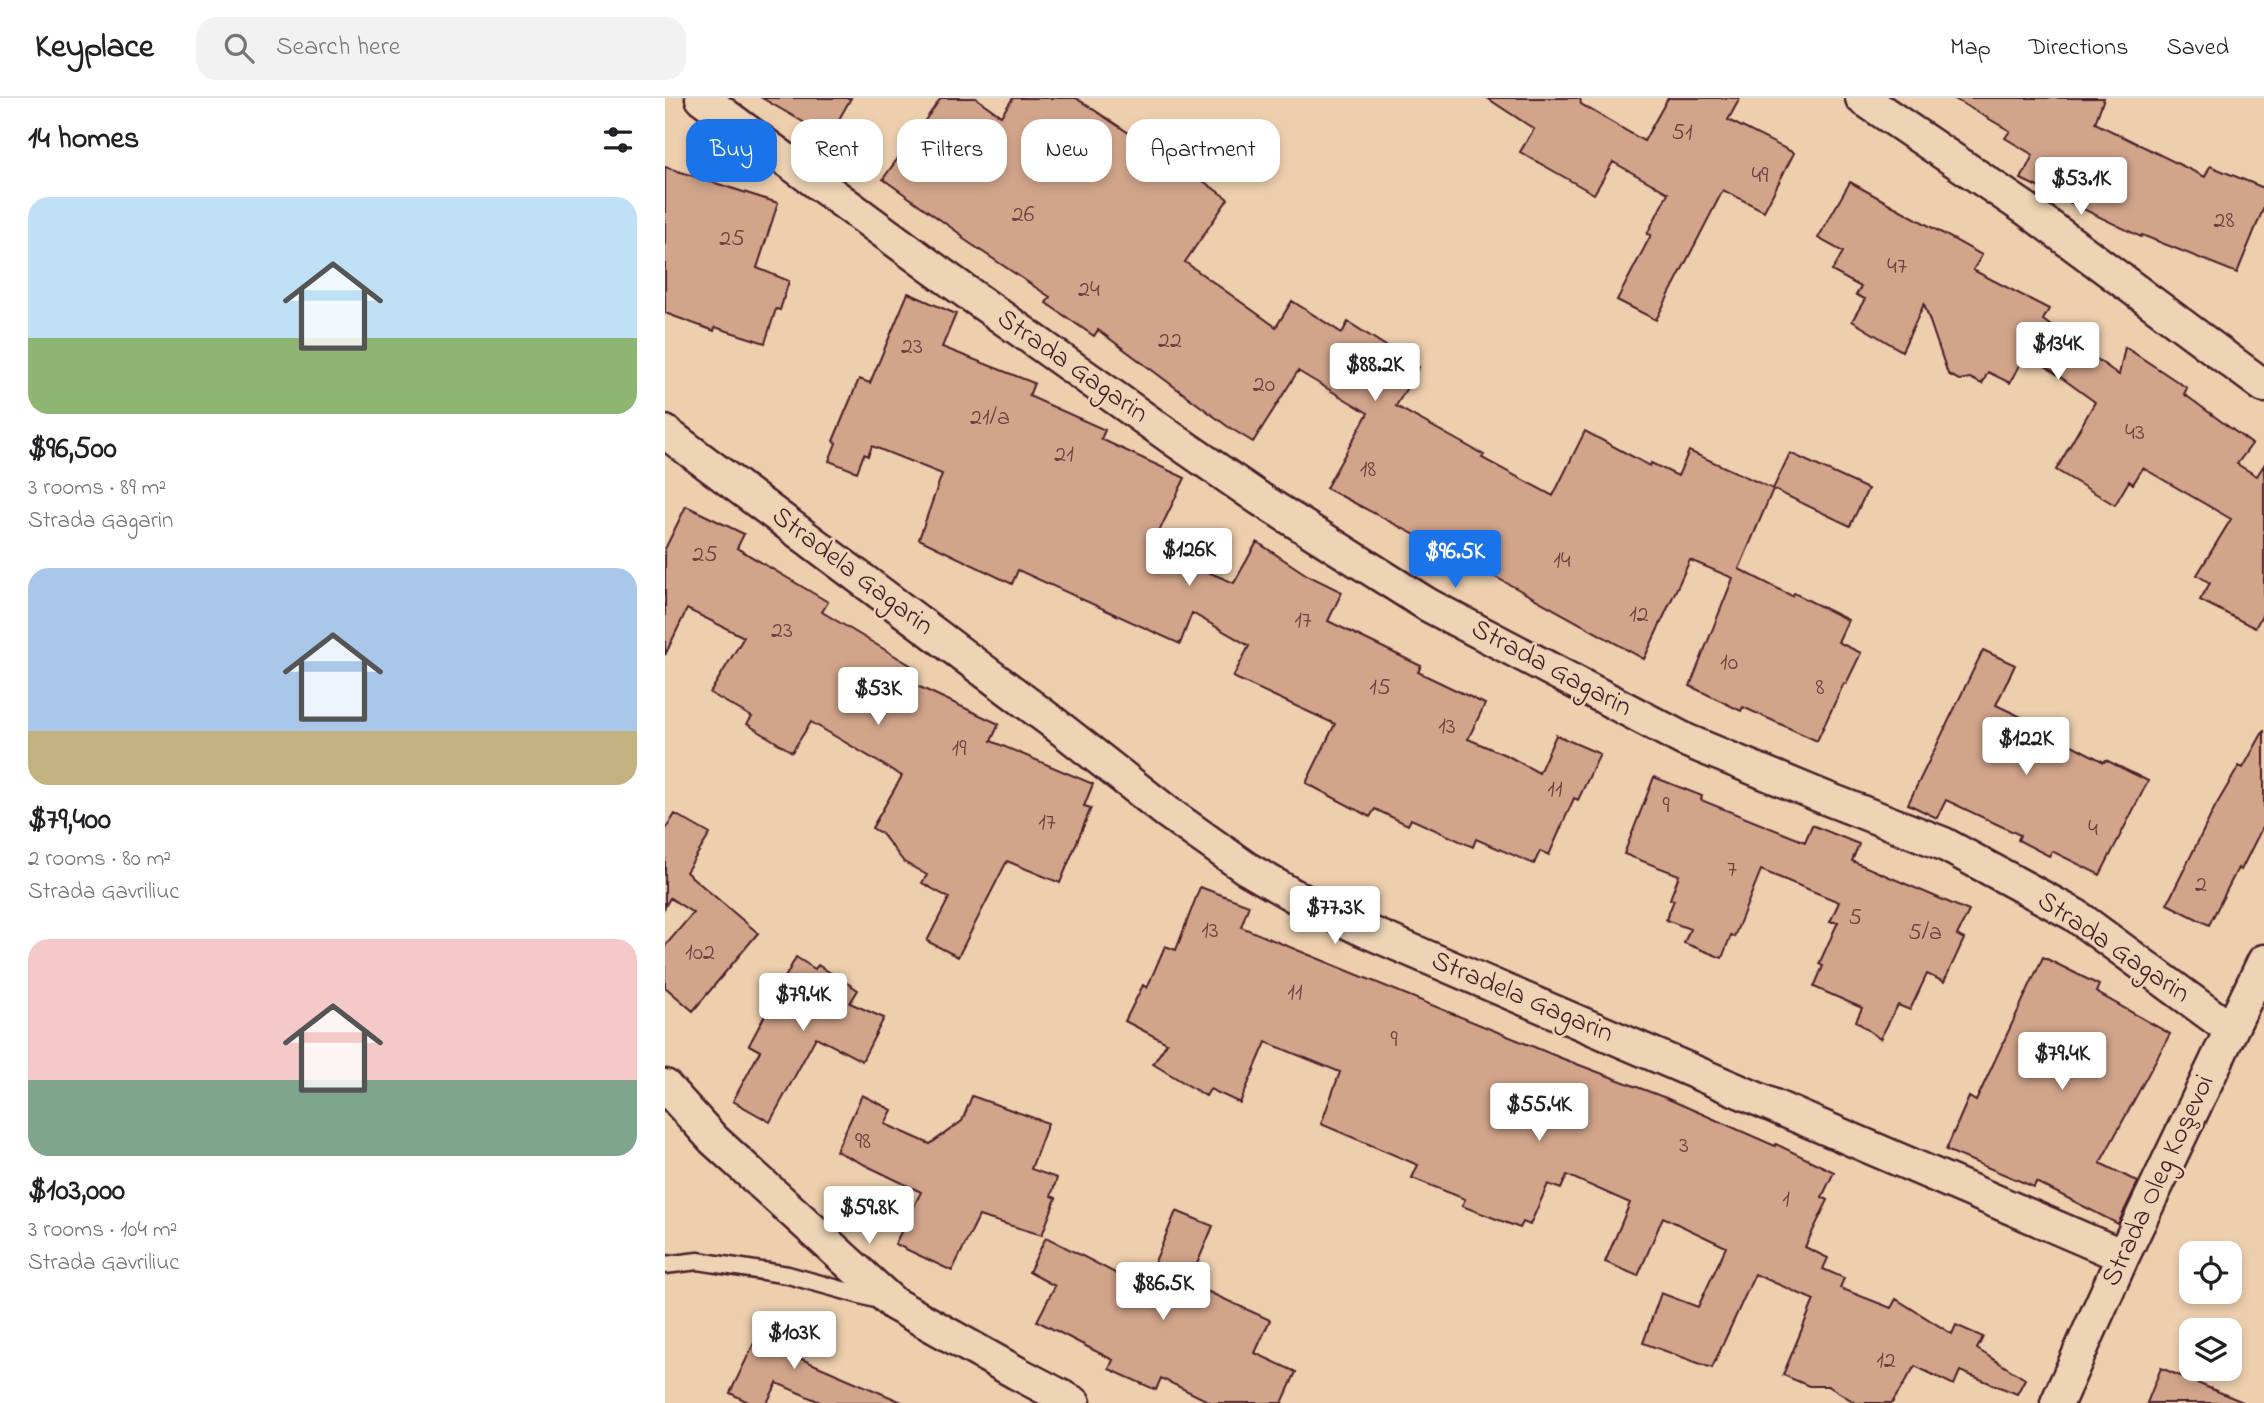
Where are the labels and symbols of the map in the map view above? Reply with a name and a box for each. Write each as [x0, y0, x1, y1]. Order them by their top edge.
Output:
house number: 51 [1671, 116, 1693, 151]
pin: $53.1K [2024, 158, 2138, 217]
house number: 49 [1751, 159, 1769, 194]
house number: 26 [1012, 198, 1035, 233]
house number: 28 [2214, 204, 2234, 239]
house number: 25 [719, 222, 745, 257]
house number: 47 [1887, 250, 1907, 285]
house number: 24 [1078, 273, 1100, 308]
street label: Strada Gagarin [988, 299, 1156, 435]
pin: $134K [2009, 322, 2107, 382]
house number: 22 [1158, 324, 1182, 359]
house number: 23 [901, 330, 923, 365]
pin: $88.2K [1318, 344, 1432, 403]
house number: 20 [1253, 368, 1275, 403]
house number: 21/a [970, 401, 1010, 436]
house number: 43 [2125, 416, 2145, 451]
house number: 21 [1054, 438, 1074, 473]
house number: 18 [1360, 453, 1376, 488]
street label: Stradela Gagarin [762, 497, 942, 647]
pin: $126K [1140, 528, 1238, 588]
pin: $96.5K [1398, 531, 1512, 590]
house number: 25 [692, 538, 718, 573]
house number: 14 [1553, 544, 1571, 579]
house number: 12 [1629, 598, 1649, 633]
house number: 17 [1294, 604, 1312, 639]
street label: Strada Gagarin [1463, 609, 1639, 729]
house number: 23 [771, 614, 793, 649]
house number: 10 [1720, 646, 1738, 681]
pin: $53K [837, 668, 919, 727]
house number: 15 [1369, 671, 1391, 706]
house number: 8 [1816, 671, 1825, 706]
house number: 13 [1438, 710, 1456, 745]
pin: $122K [1977, 718, 2075, 777]
house number: 19 [952, 732, 967, 767]
house number: 11 [1547, 773, 1563, 808]
house number: 9 [1662, 789, 1670, 824]
house number: 17 [1038, 806, 1056, 841]
house number: 4 [2088, 812, 2098, 847]
house number: 7 [1727, 853, 1737, 888]
house number: 2 [2195, 868, 2207, 903]
street label: Strada Gagarin [2028, 882, 2198, 1014]
pin: $77.3K [1278, 886, 1392, 946]
house number: 5 [1848, 901, 1862, 936]
house number: 13 [1201, 914, 1219, 949]
house number: 5/a [1908, 916, 1942, 951]
house number: 102 [685, 936, 715, 971]
street label: Stradela Gagarin [1425, 941, 1619, 1055]
pin: $79.4K [746, 974, 860, 1033]
house number: 11 [1287, 976, 1303, 1011]
house number: 9 [1390, 1023, 1398, 1058]
pin: $79.4K [2005, 1032, 2119, 1092]
street label: Strada Oleg Koşevoi [2092, 1068, 2226, 1294]
pin: $55.4K [1482, 1084, 1596, 1143]
house number: 98 [855, 1125, 871, 1160]
house number: 3 [1679, 1129, 1689, 1164]
house number: 1 [1782, 1183, 1790, 1218]
pin: $59.8K [812, 1186, 926, 1246]
pin: $86.5K [1106, 1262, 1220, 1322]
pin: $103K [745, 1312, 843, 1371]
house number: 12 [1876, 1344, 1896, 1379]

